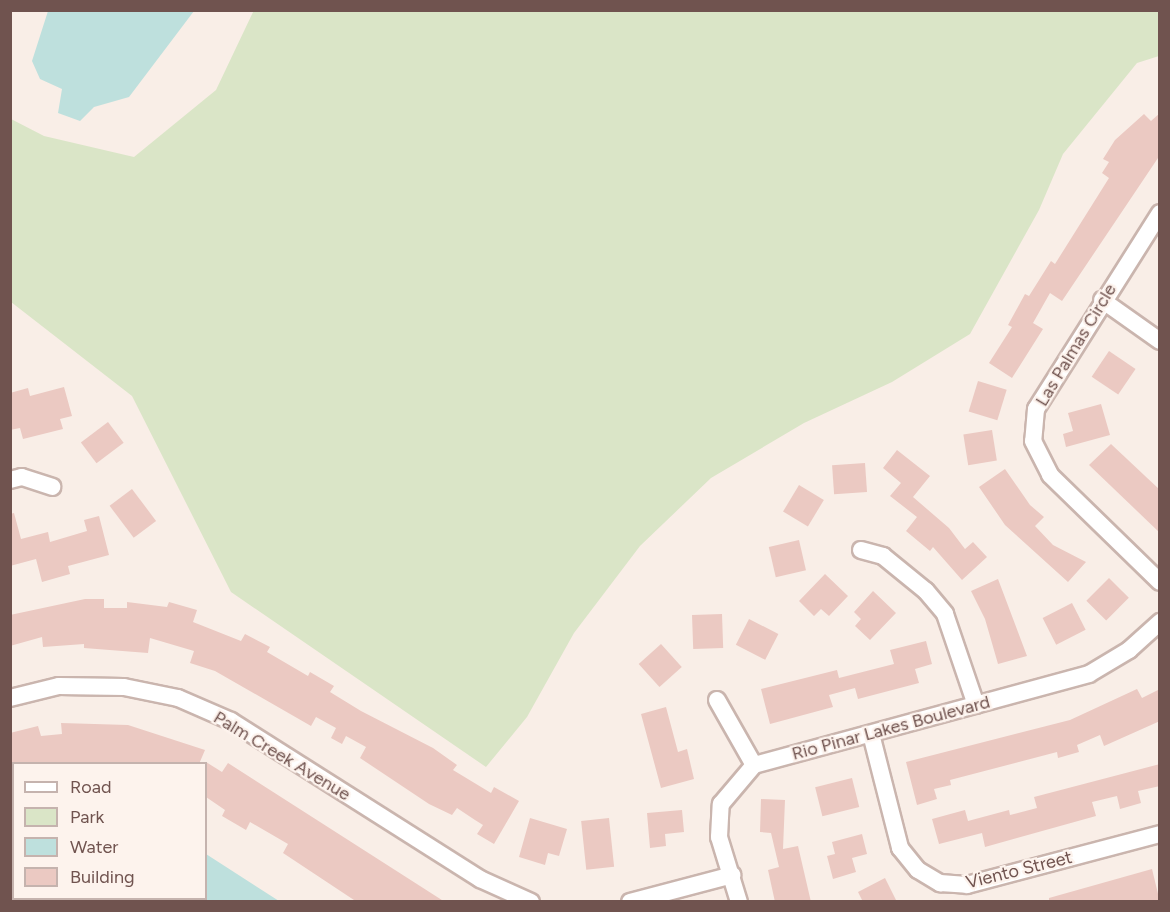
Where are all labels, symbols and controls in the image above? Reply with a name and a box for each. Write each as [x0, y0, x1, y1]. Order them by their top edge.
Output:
street label: Las Palmas Circle [1031, 280, 1121, 410]
street label: Rio Pinar Lakes Boulevard [789, 691, 993, 765]
street label: Palm Creek Avenue [210, 707, 354, 805]
legend [12, 762, 207, 900]
text: Road [70, 776, 111, 798]
text: Park [70, 806, 104, 828]
text: Water [70, 836, 118, 858]
street label: Viento Street [964, 846, 1074, 894]
text: Building [70, 866, 135, 888]

